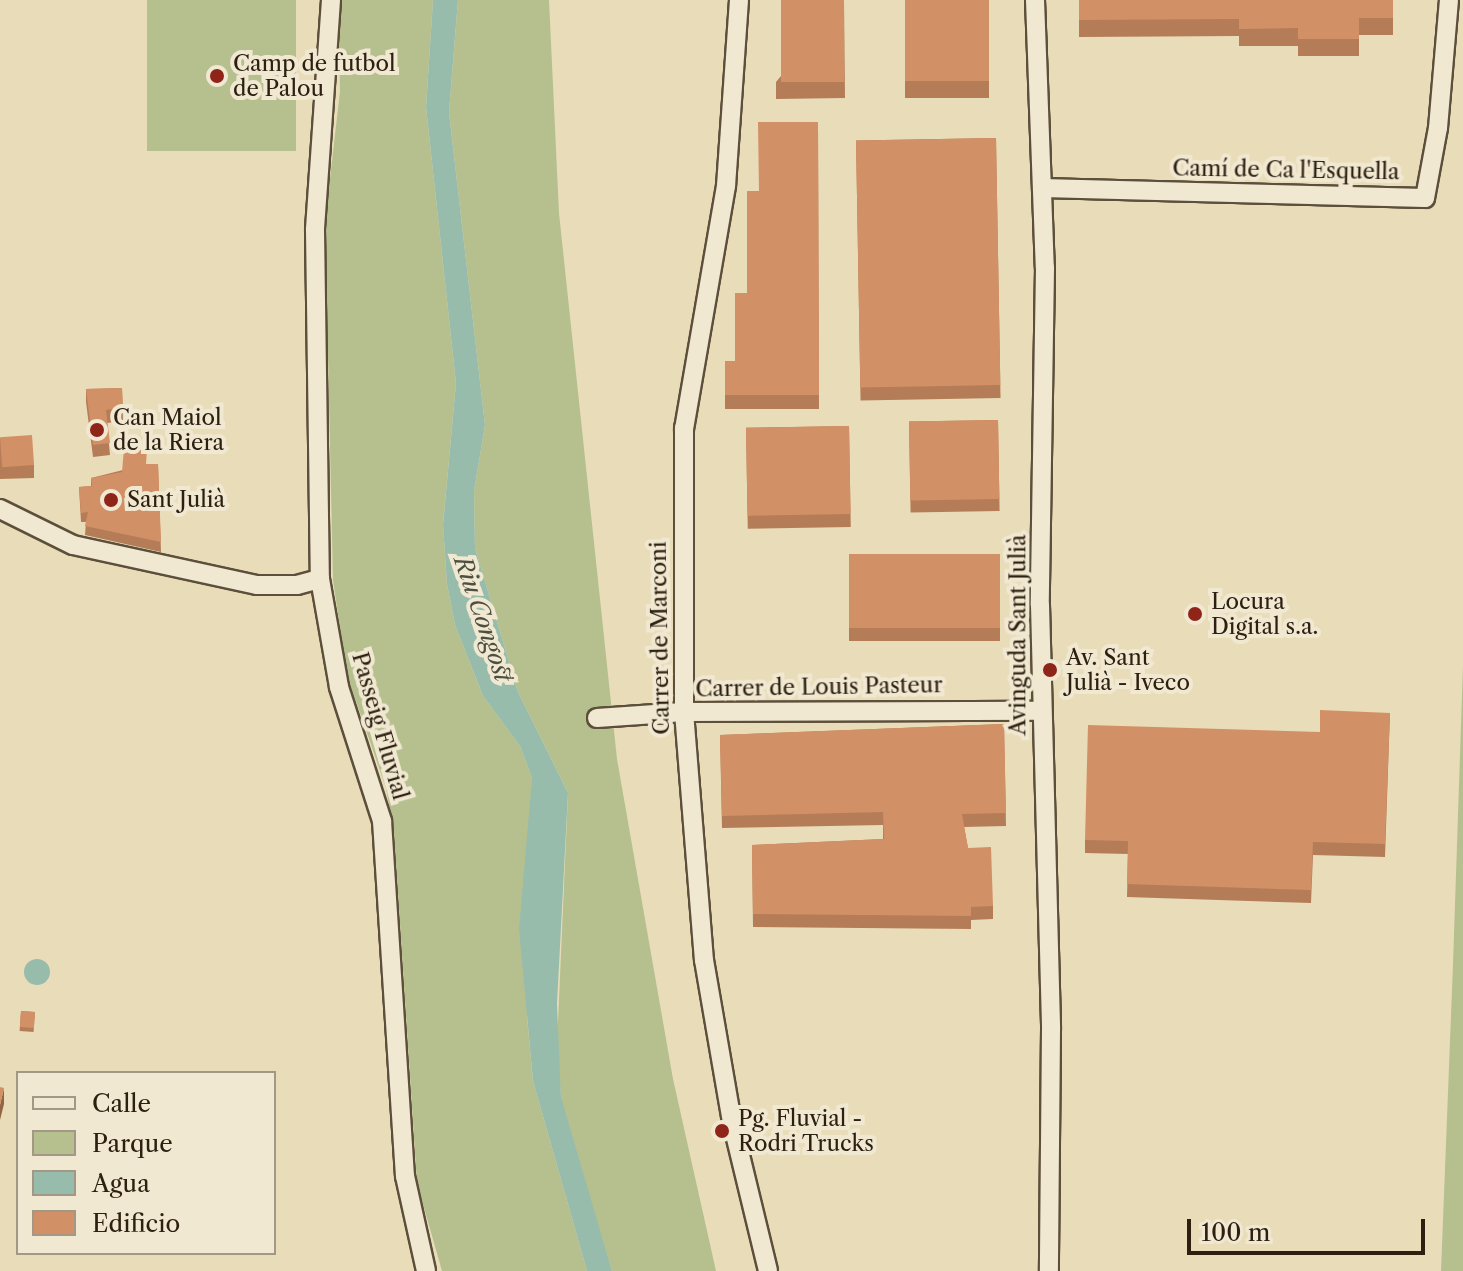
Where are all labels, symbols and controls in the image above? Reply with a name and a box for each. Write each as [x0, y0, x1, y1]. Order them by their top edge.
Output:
place label: Camp de futbol de Palou [233, 50, 396, 102]
marker: Camp de futbol de Palou [208, 67, 226, 85]
street label: Camí de Ca l'Esquella [1172, 155, 1400, 185]
place label: Can Maiol de la Riera [113, 404, 224, 456]
marker: Can Maiol de la Riera [88, 421, 106, 439]
place label: Sant Julià [127, 487, 225, 513]
marker: Sant Julià [102, 491, 120, 509]
street label: Avinguda Sant Julià [1005, 534, 1031, 736]
street label: Carrer de Marconi [645, 541, 675, 735]
water label: Riu Congost [448, 552, 518, 686]
place label: Locura Digital s.a. [1211, 588, 1318, 640]
marker: Locura Digital s.a. [1186, 605, 1204, 623]
place label: Av. Sant Julià - Iveco [1066, 644, 1190, 696]
street label: Passeig Fluvial [346, 649, 414, 803]
marker: Av. Sant Julià - Iveco [1041, 661, 1059, 679]
street label: Carrer de Louis Pasteur [695, 672, 943, 702]
legend [16, 1071, 276, 1255]
text: Calle [92, 1089, 151, 1118]
place label: Pg. Fluvial - Rodri Trucks [738, 1105, 874, 1156]
marker: Pg. Fluvial - Rodri Trucks [713, 1122, 731, 1140]
text: Parque [92, 1129, 173, 1158]
text: Agua [92, 1169, 150, 1198]
scale bar [1191, 1203, 1429, 1253]
text: Edificio [92, 1209, 180, 1238]
text: 100 m [1201, 1218, 1270, 1247]

